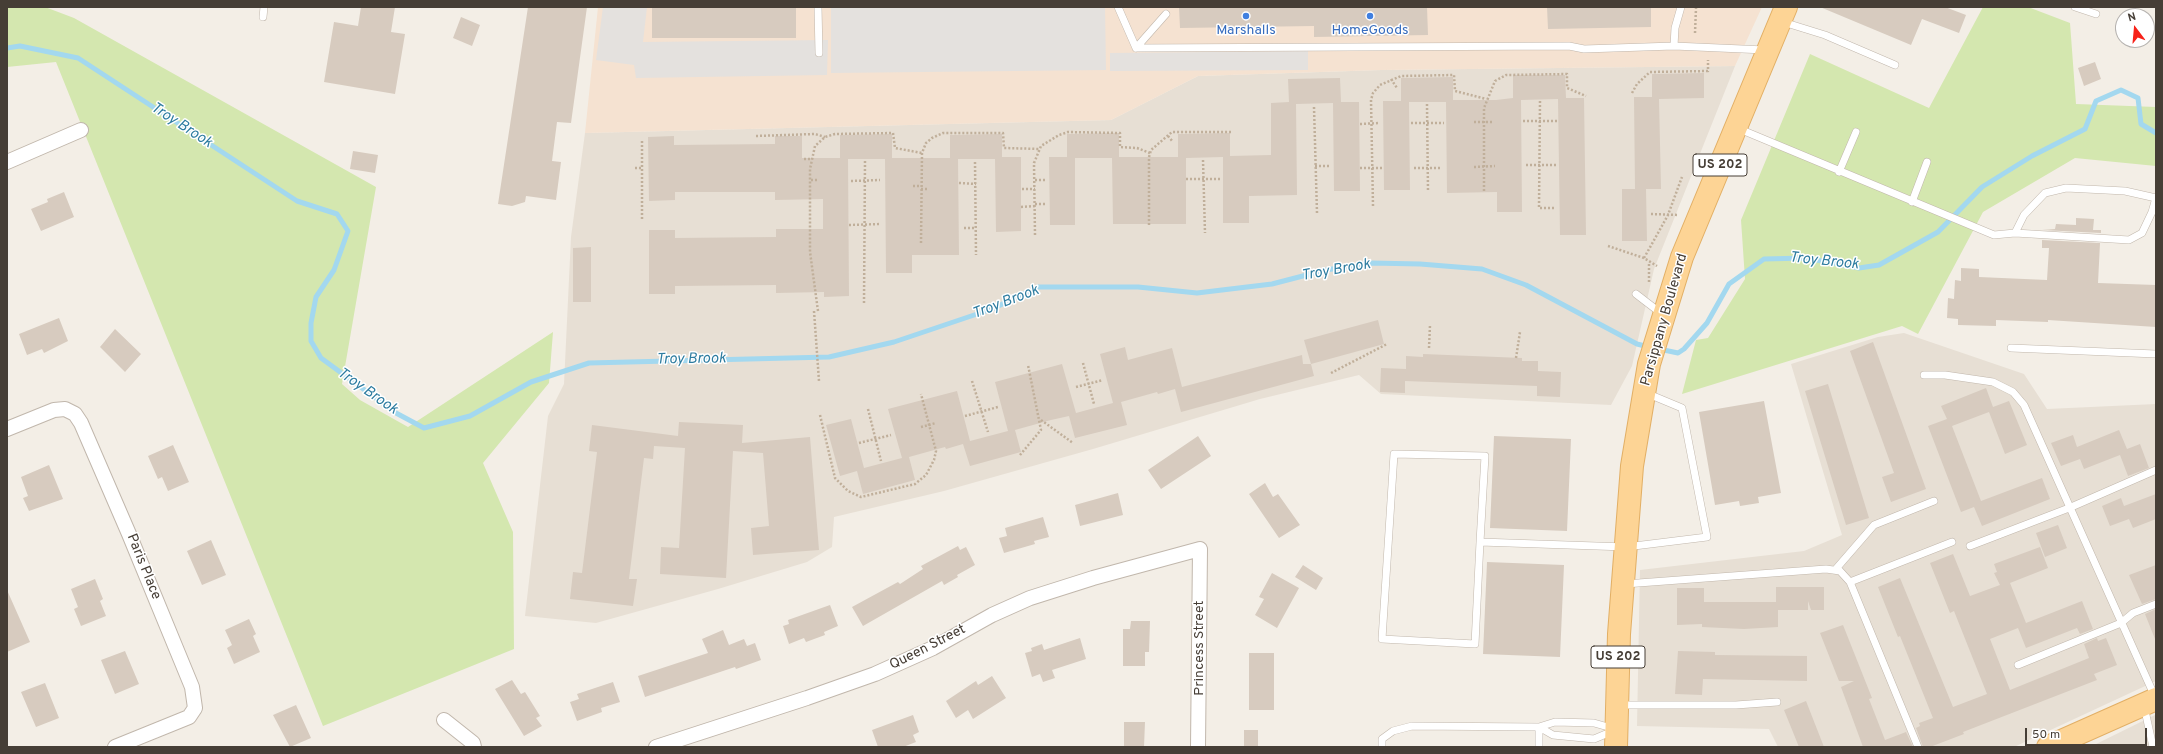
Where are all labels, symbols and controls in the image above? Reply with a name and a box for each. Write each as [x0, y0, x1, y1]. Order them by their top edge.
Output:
north arrow [2115, 8, 2155, 48]
text: N [2126, 10, 2138, 25]
marker: Marshalls [1241, 11, 1251, 21]
marker: HomeGoods [1365, 11, 1375, 21]
place label: Marshalls [1216, 23, 1276, 39]
place label: HomeGoods [1331, 23, 1409, 39]
water label: Troy Brook [147, 99, 215, 153]
road number: US 202 [1693, 154, 1747, 176]
water label: Troy Brook [1788, 249, 1860, 275]
street label: Parsippany Boulevard [1638, 252, 1692, 388]
water label: Troy Brook [1300, 256, 1372, 286]
water label: Troy Brook [970, 282, 1042, 324]
water label: Troy Brook [656, 350, 726, 370]
water label: Troy Brook [333, 365, 401, 419]
street label: Paris Place [122, 532, 164, 602]
street label: Princess Street [1192, 600, 1208, 696]
street label: Queen Street [887, 622, 969, 674]
road number: US 202 [1591, 646, 1645, 668]
scale bar [2027, 720, 2149, 746]
text: 50 m [2032, 727, 2060, 743]

